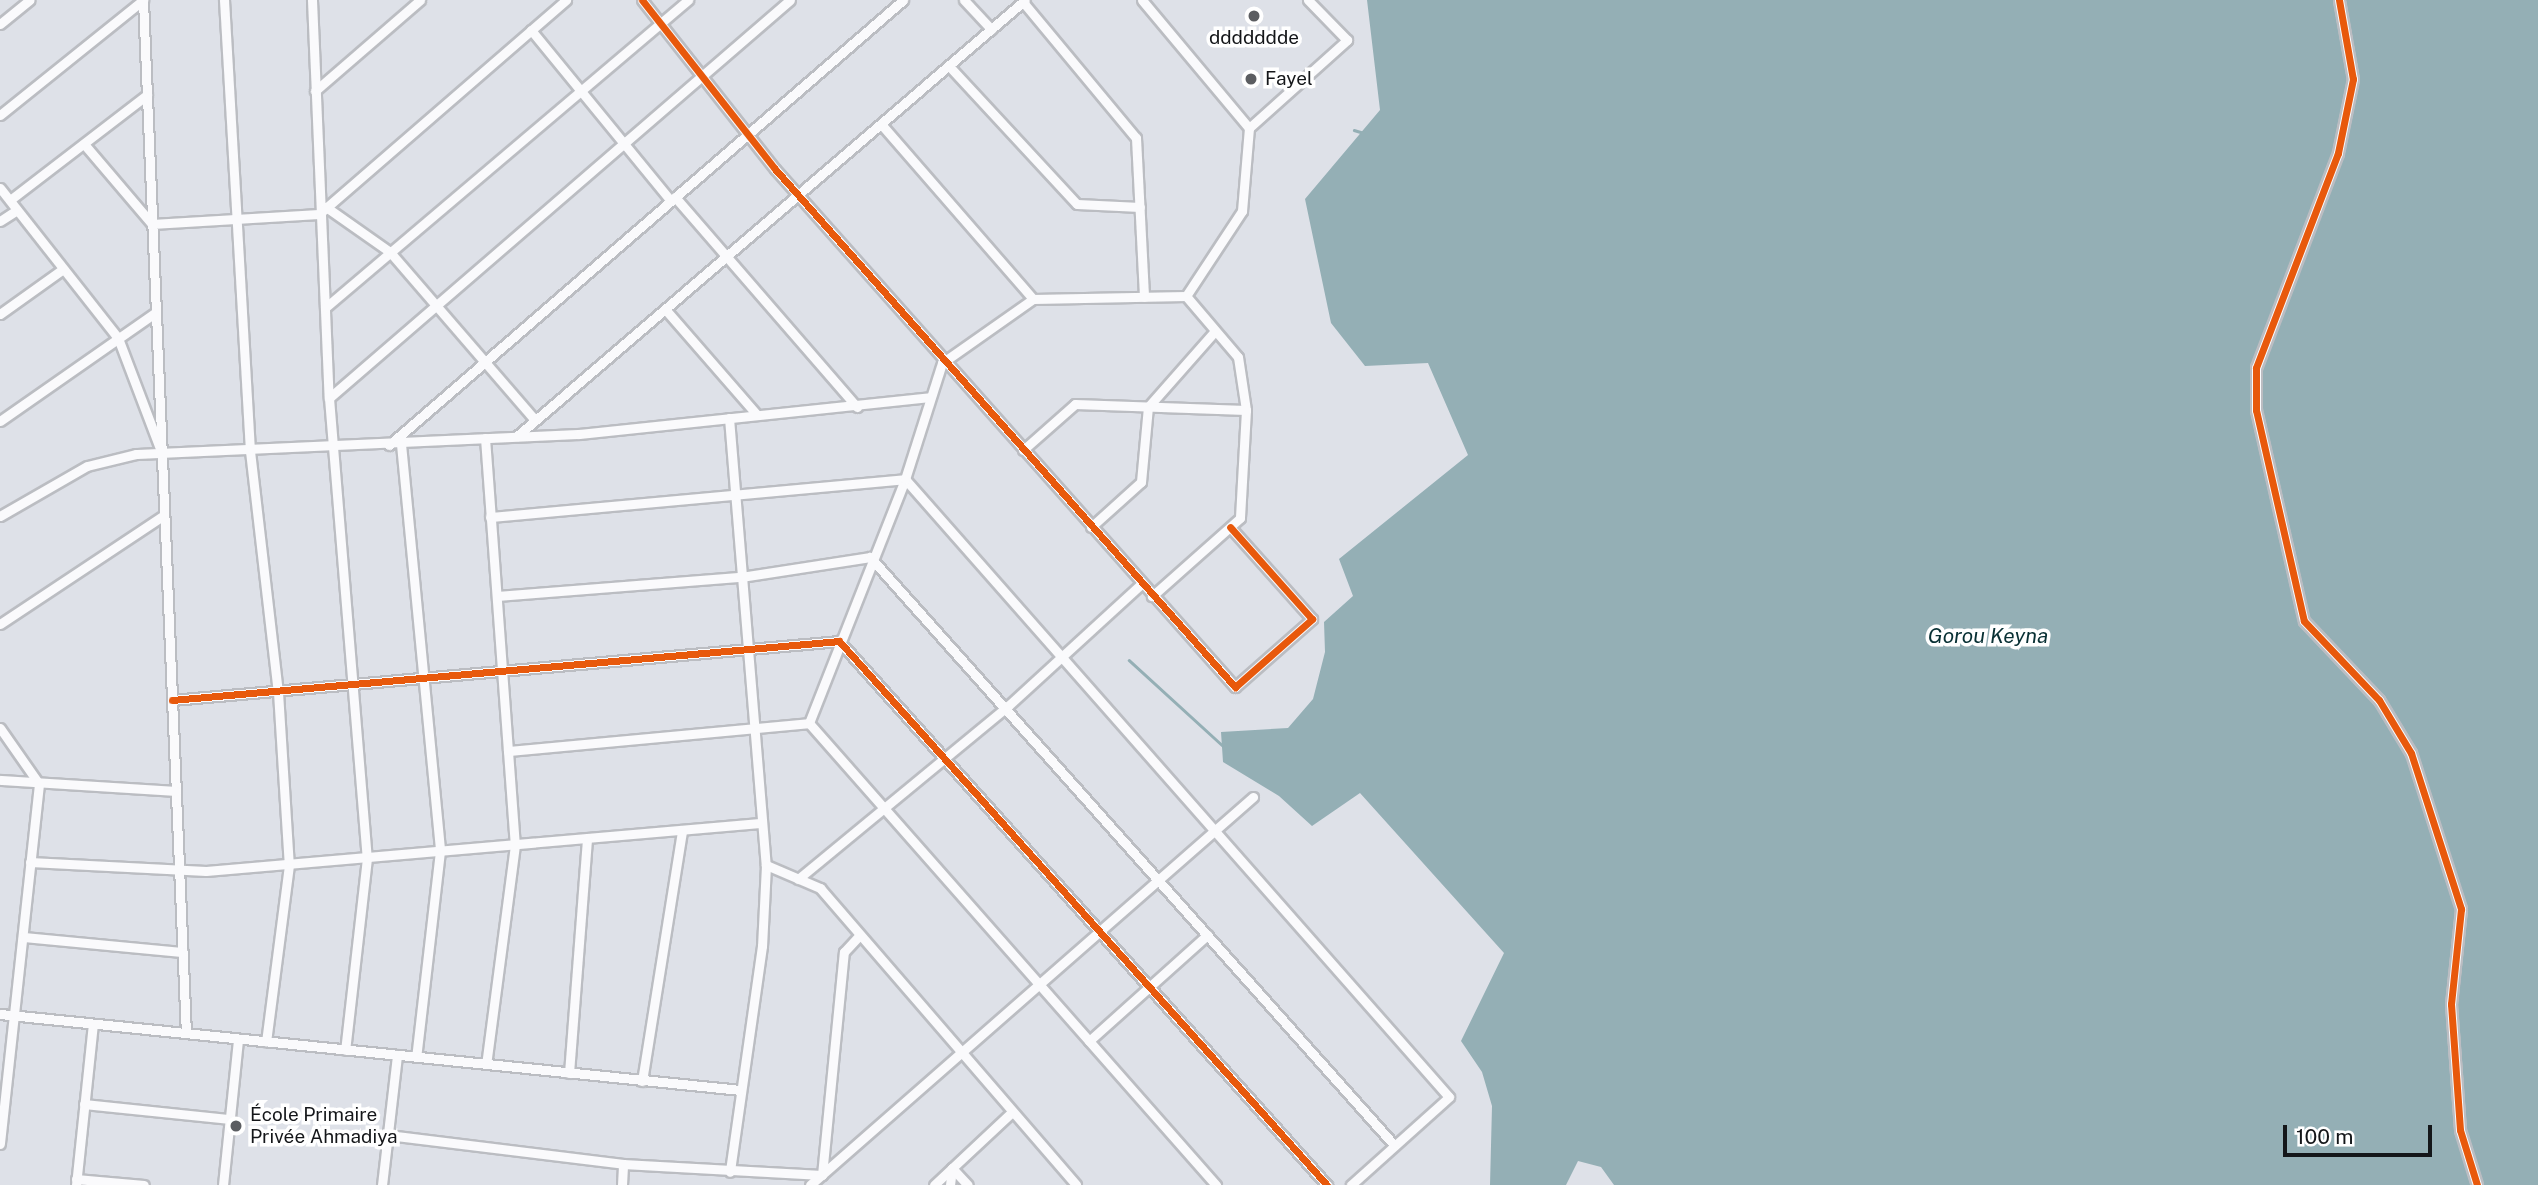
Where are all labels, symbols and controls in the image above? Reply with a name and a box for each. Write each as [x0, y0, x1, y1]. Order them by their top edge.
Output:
marker: ddddddde [1246, 8, 1262, 24]
place label: ddddddde [1209, 27, 1299, 49]
place label: Fayel [1265, 68, 1313, 90]
marker: Fayel [1243, 71, 1259, 87]
water label: Gorou Keyna [1928, 623, 2048, 649]
place label: École Primaire Privée Ahmadiya [250, 1104, 398, 1148]
scale bar [2286, 1112, 2435, 1156]
marker: École Primaire Privée Ahmadiya [228, 1118, 244, 1134]
text: 100 m [2296, 1124, 2353, 1149]

